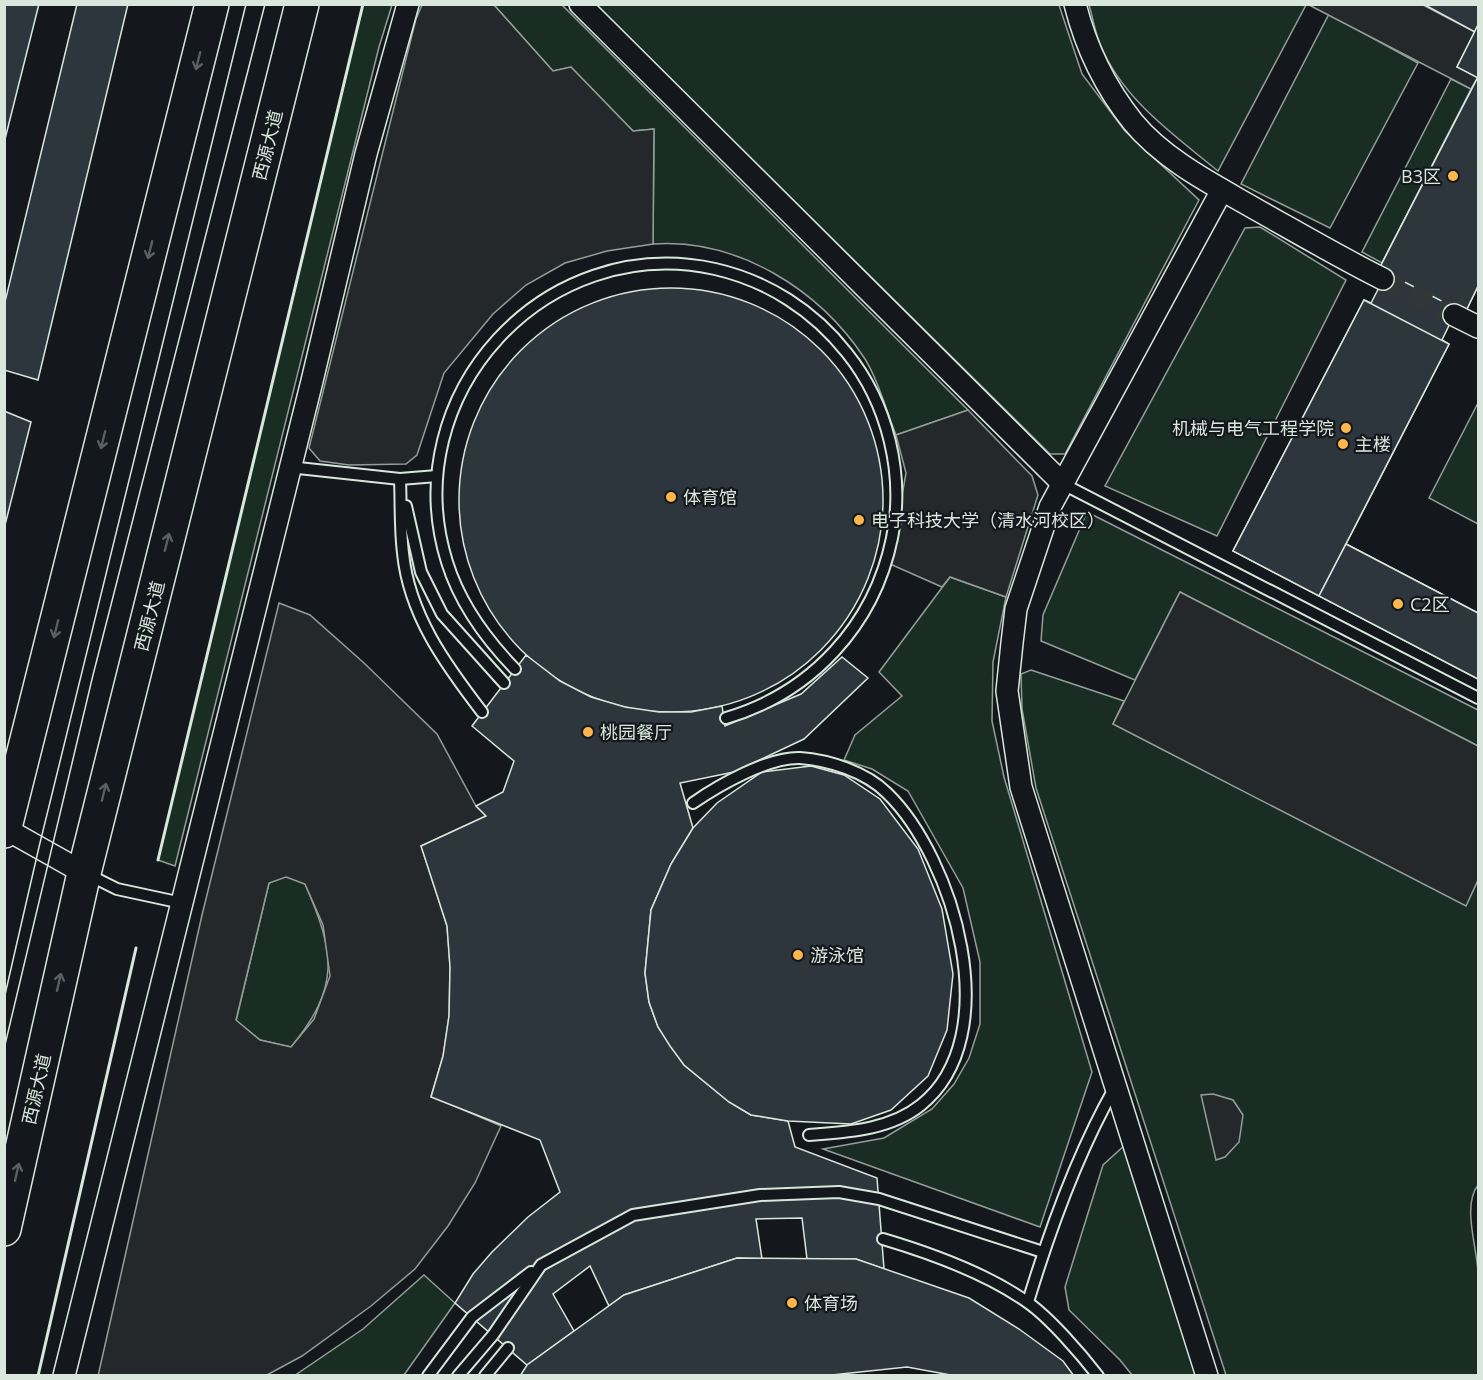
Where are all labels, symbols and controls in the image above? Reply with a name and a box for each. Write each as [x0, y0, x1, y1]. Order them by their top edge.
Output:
one-way arrow [191, 51, 203, 70]
street label: 西源大道 [247, 107, 287, 183]
place label: B3区 [1401, 164, 1441, 188]
marker: B3区 [1446, 169, 1460, 183]
one-way arrow [144, 241, 156, 260]
place label: 机械与电气工程学院 [1172, 416, 1334, 440]
marker: 机械与电气工程学院 [1339, 421, 1353, 435]
one-way arrow [96, 430, 108, 449]
place label: 主楼 [1355, 432, 1391, 456]
marker: 主楼 [1336, 437, 1350, 451]
place label: 体育馆 [683, 485, 737, 509]
marker: 体育馆 [664, 490, 678, 504]
place label: 电子科技大学（清水河校区） [871, 508, 1105, 532]
marker: 电子科技大学（清水河校区） [852, 513, 866, 527]
one-way arrow [162, 533, 174, 552]
street label: 西源大道 [129, 578, 169, 654]
place label: C2区 [1410, 592, 1450, 616]
marker: C2区 [1391, 597, 1405, 611]
one-way arrow [49, 619, 61, 638]
place label: 桃园餐厅 [600, 720, 672, 744]
marker: 桃园餐厅 [581, 725, 595, 739]
one-way arrow [99, 783, 111, 802]
place label: 游泳馆 [810, 943, 864, 967]
marker: 游泳馆 [791, 948, 805, 962]
one-way arrow [54, 973, 66, 992]
street label: 西源大道 [16, 1051, 56, 1127]
one-way arrow [12, 1163, 23, 1183]
place label: 体育场 [804, 1291, 858, 1315]
marker: 体育场 [785, 1296, 799, 1310]

